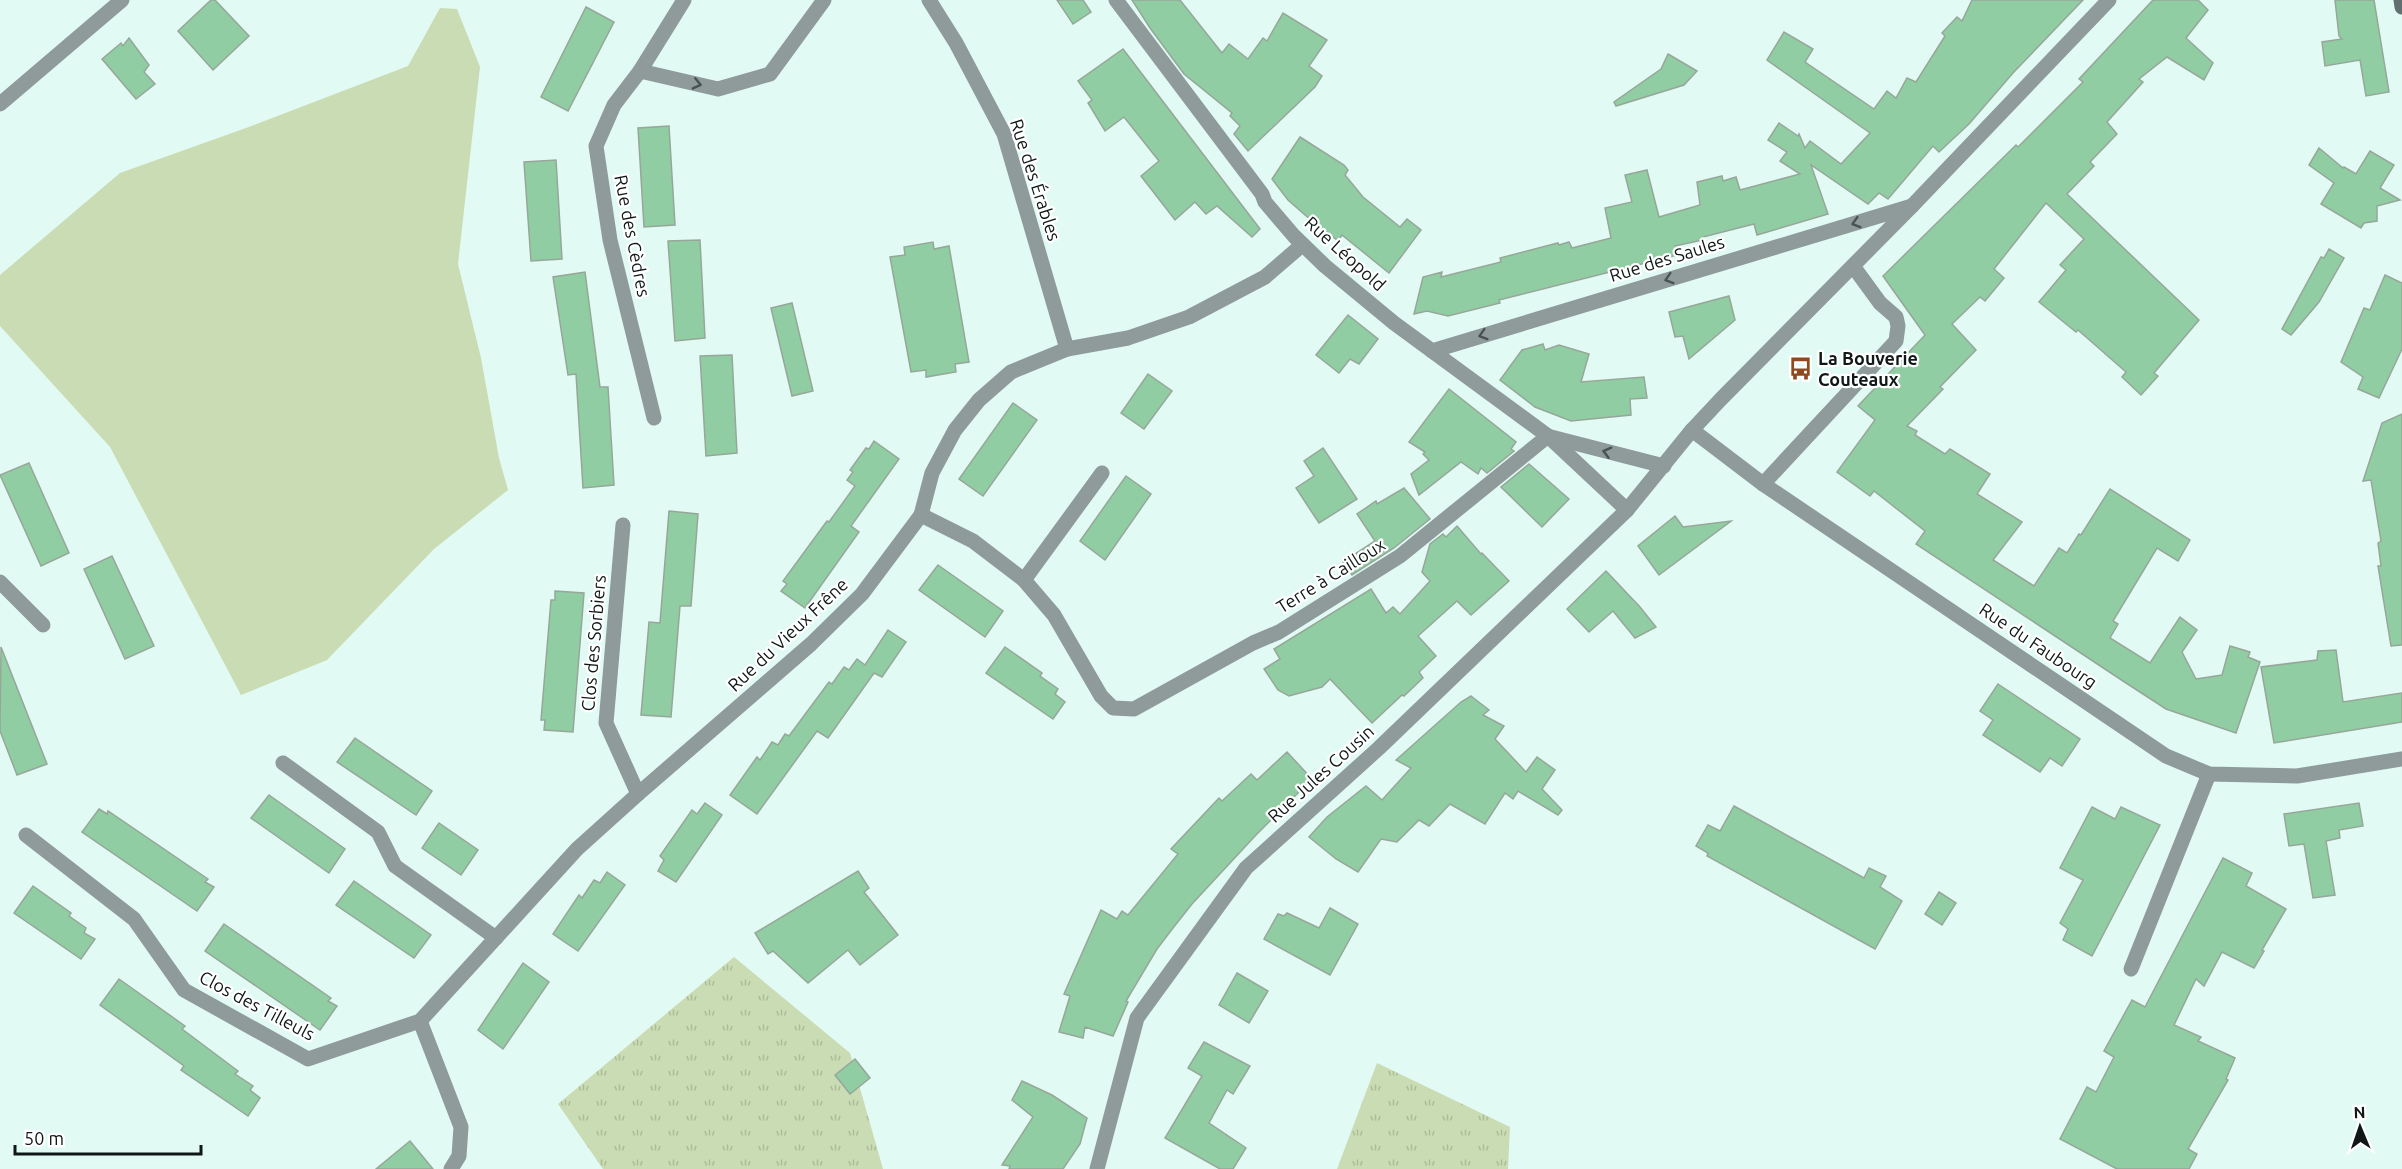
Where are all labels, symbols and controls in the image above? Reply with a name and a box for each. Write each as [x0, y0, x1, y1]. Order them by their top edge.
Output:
one-way arrow [692, 77, 702, 90]
street label: Rue des Érables [1007, 116, 1066, 243]
street label: Rue des Cèdres [611, 173, 655, 299]
street label: Rue Léopold [1301, 212, 1390, 295]
one-way arrow [1851, 216, 1862, 228]
street label: Rue des Saules [1607, 231, 1727, 285]
one-way arrow [1665, 272, 1675, 284]
one-way arrow [1478, 328, 1489, 340]
place label: La Bouverie Couteaux [1818, 348, 1918, 389]
bus stop icon: La Bouverie Couteaux [1787, 356, 1813, 382]
one-way arrow [1602, 446, 1612, 459]
street label: Terre à Cailloux [1273, 534, 1388, 617]
street label: Clos des Sorbiers [577, 574, 609, 712]
street label: Rue du Vieux Frêne [723, 574, 851, 695]
street label: Rue du Faubourg [1976, 598, 2101, 692]
street label: Rue Jules Cousin [1263, 720, 1377, 826]
street label: Clos des Tilleuls [196, 966, 319, 1044]
north arrow [2330, 1097, 2390, 1157]
text: N [2353, 1103, 2366, 1121]
scale bar [15, 1118, 201, 1156]
text: 50 m [24, 1128, 64, 1148]

